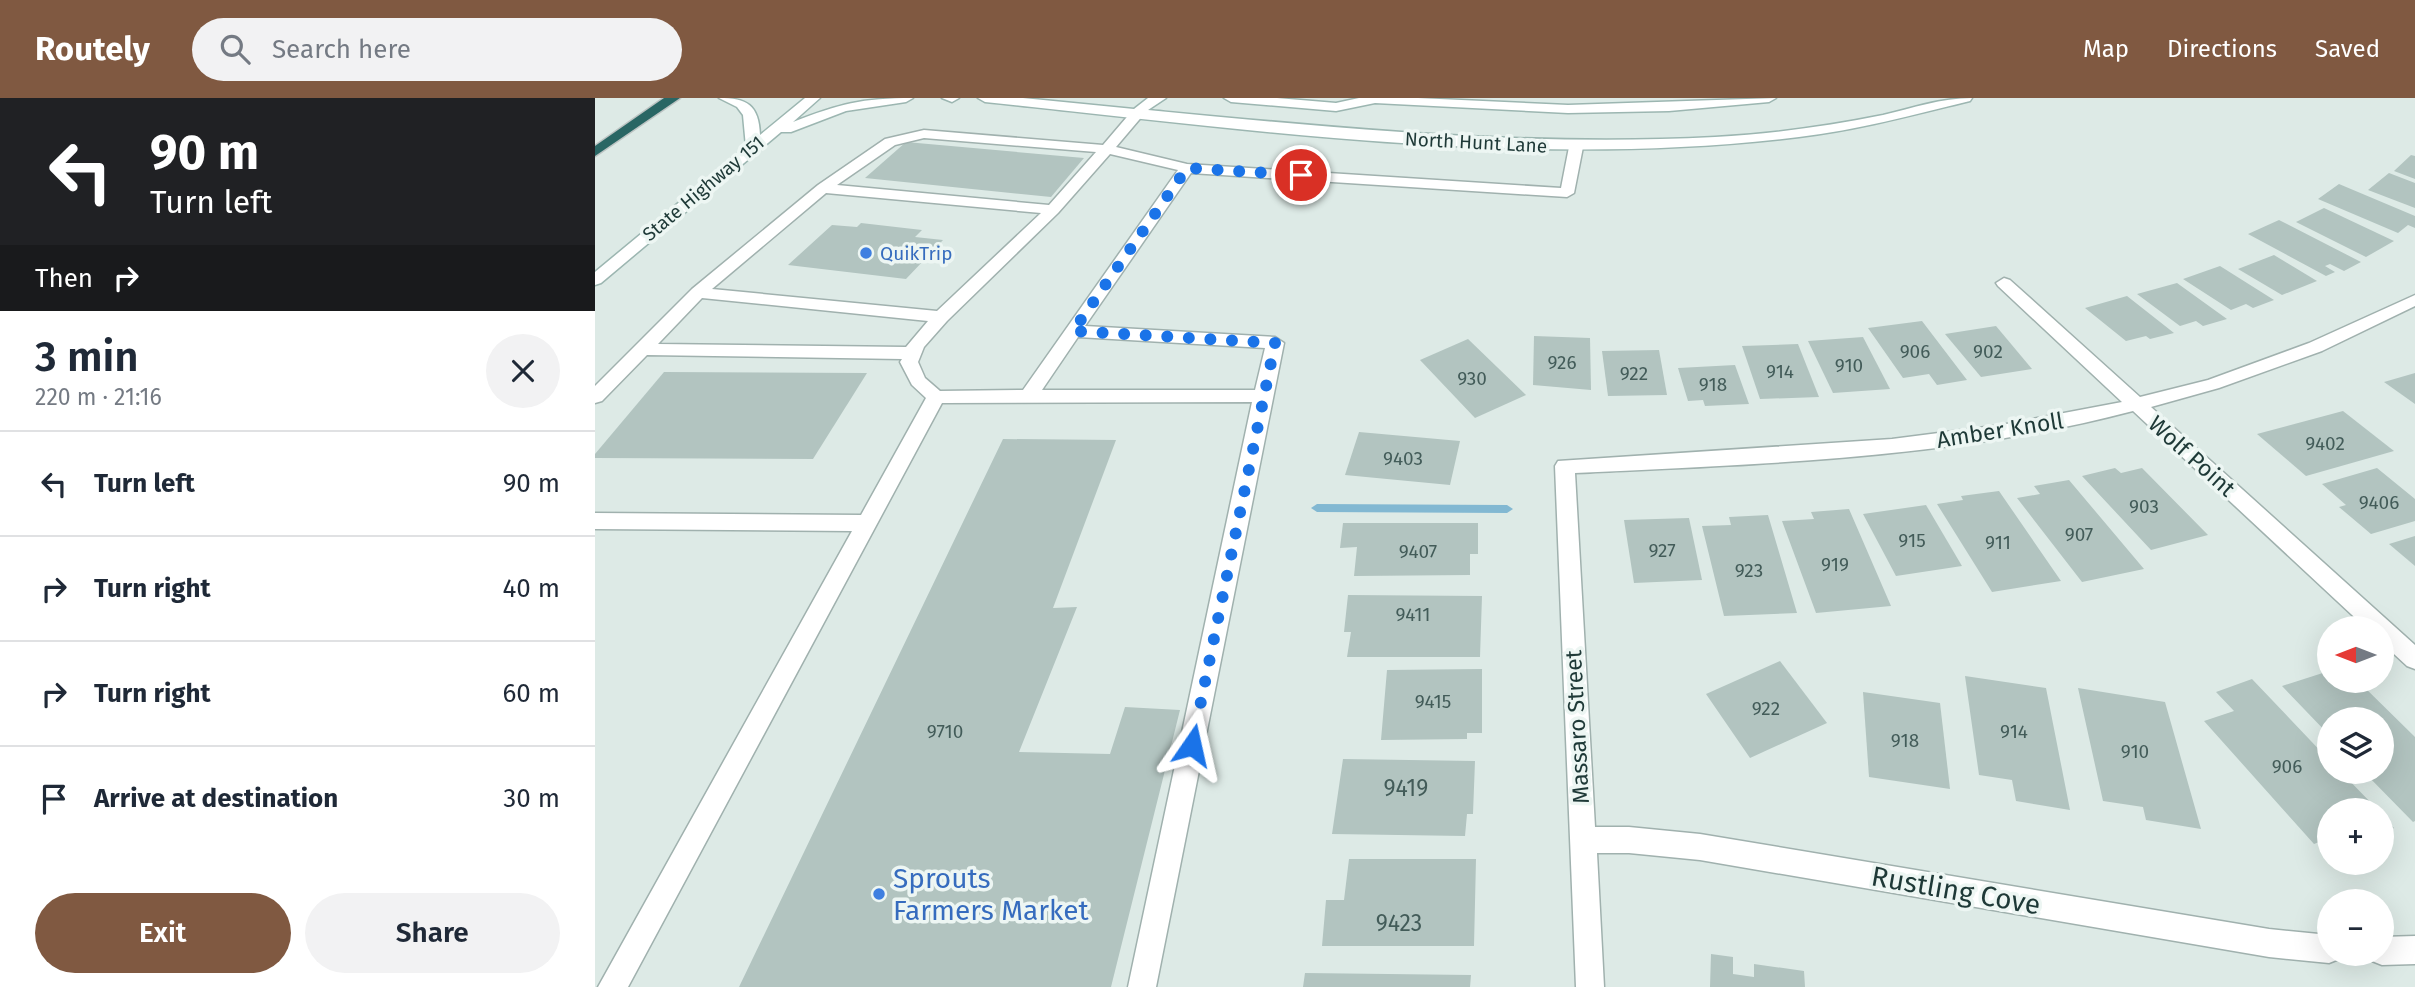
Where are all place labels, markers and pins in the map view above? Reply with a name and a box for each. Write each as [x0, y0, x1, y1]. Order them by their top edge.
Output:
pin [1271, 145, 1331, 205]
place label: QuikTrip [880, 242, 953, 265]
marker: QuikTrip [858, 245, 874, 261]
place label: Sprouts Farmers Market [893, 862, 1089, 927]
marker: Sprouts Farmers Market [871, 886, 887, 902]

